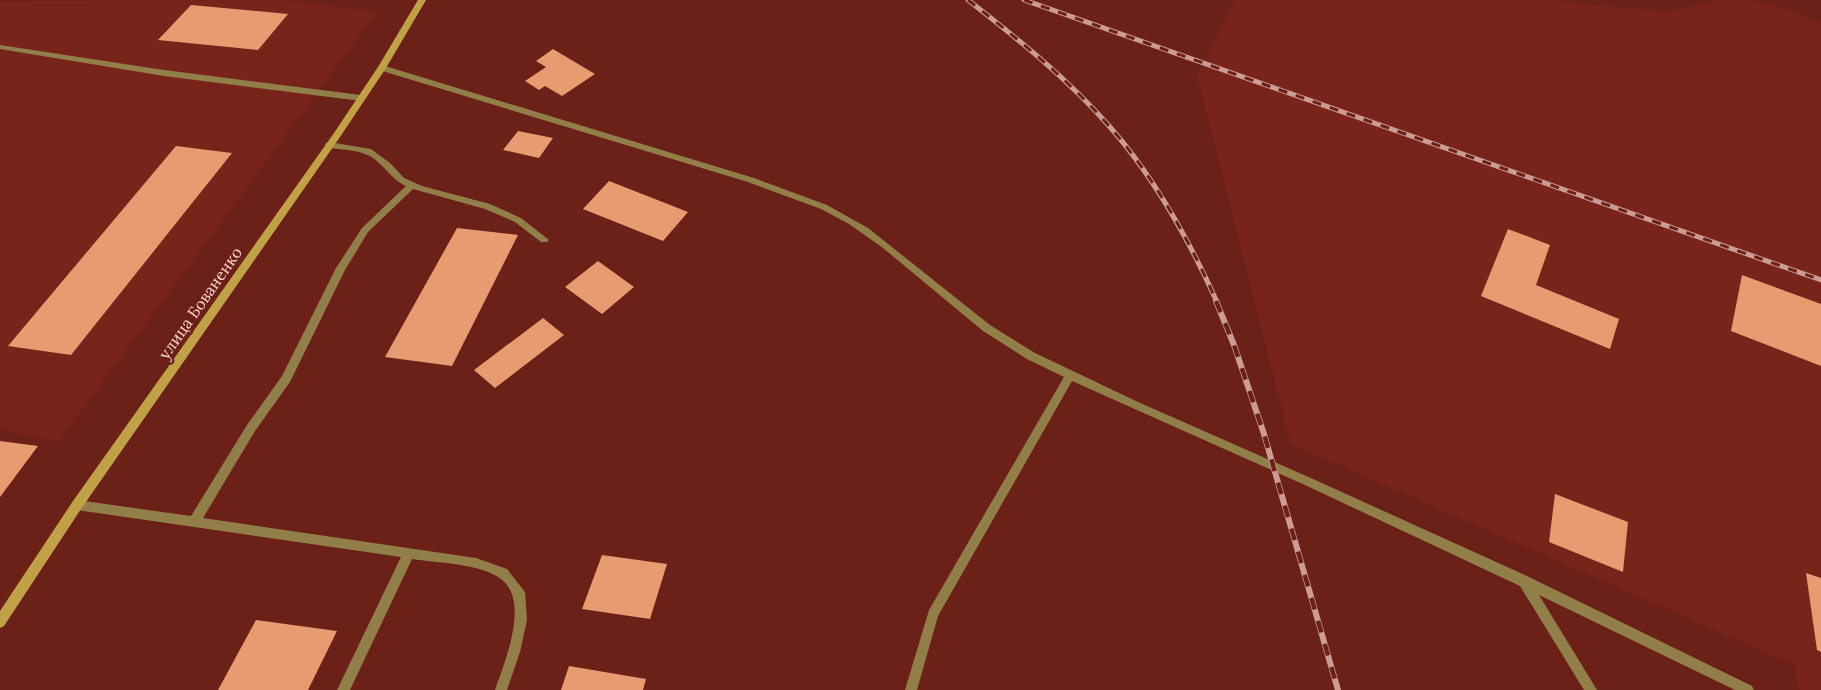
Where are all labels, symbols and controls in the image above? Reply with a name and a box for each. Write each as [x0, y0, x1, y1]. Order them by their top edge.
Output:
street label: улица Бованенко [154, 243, 246, 363]

